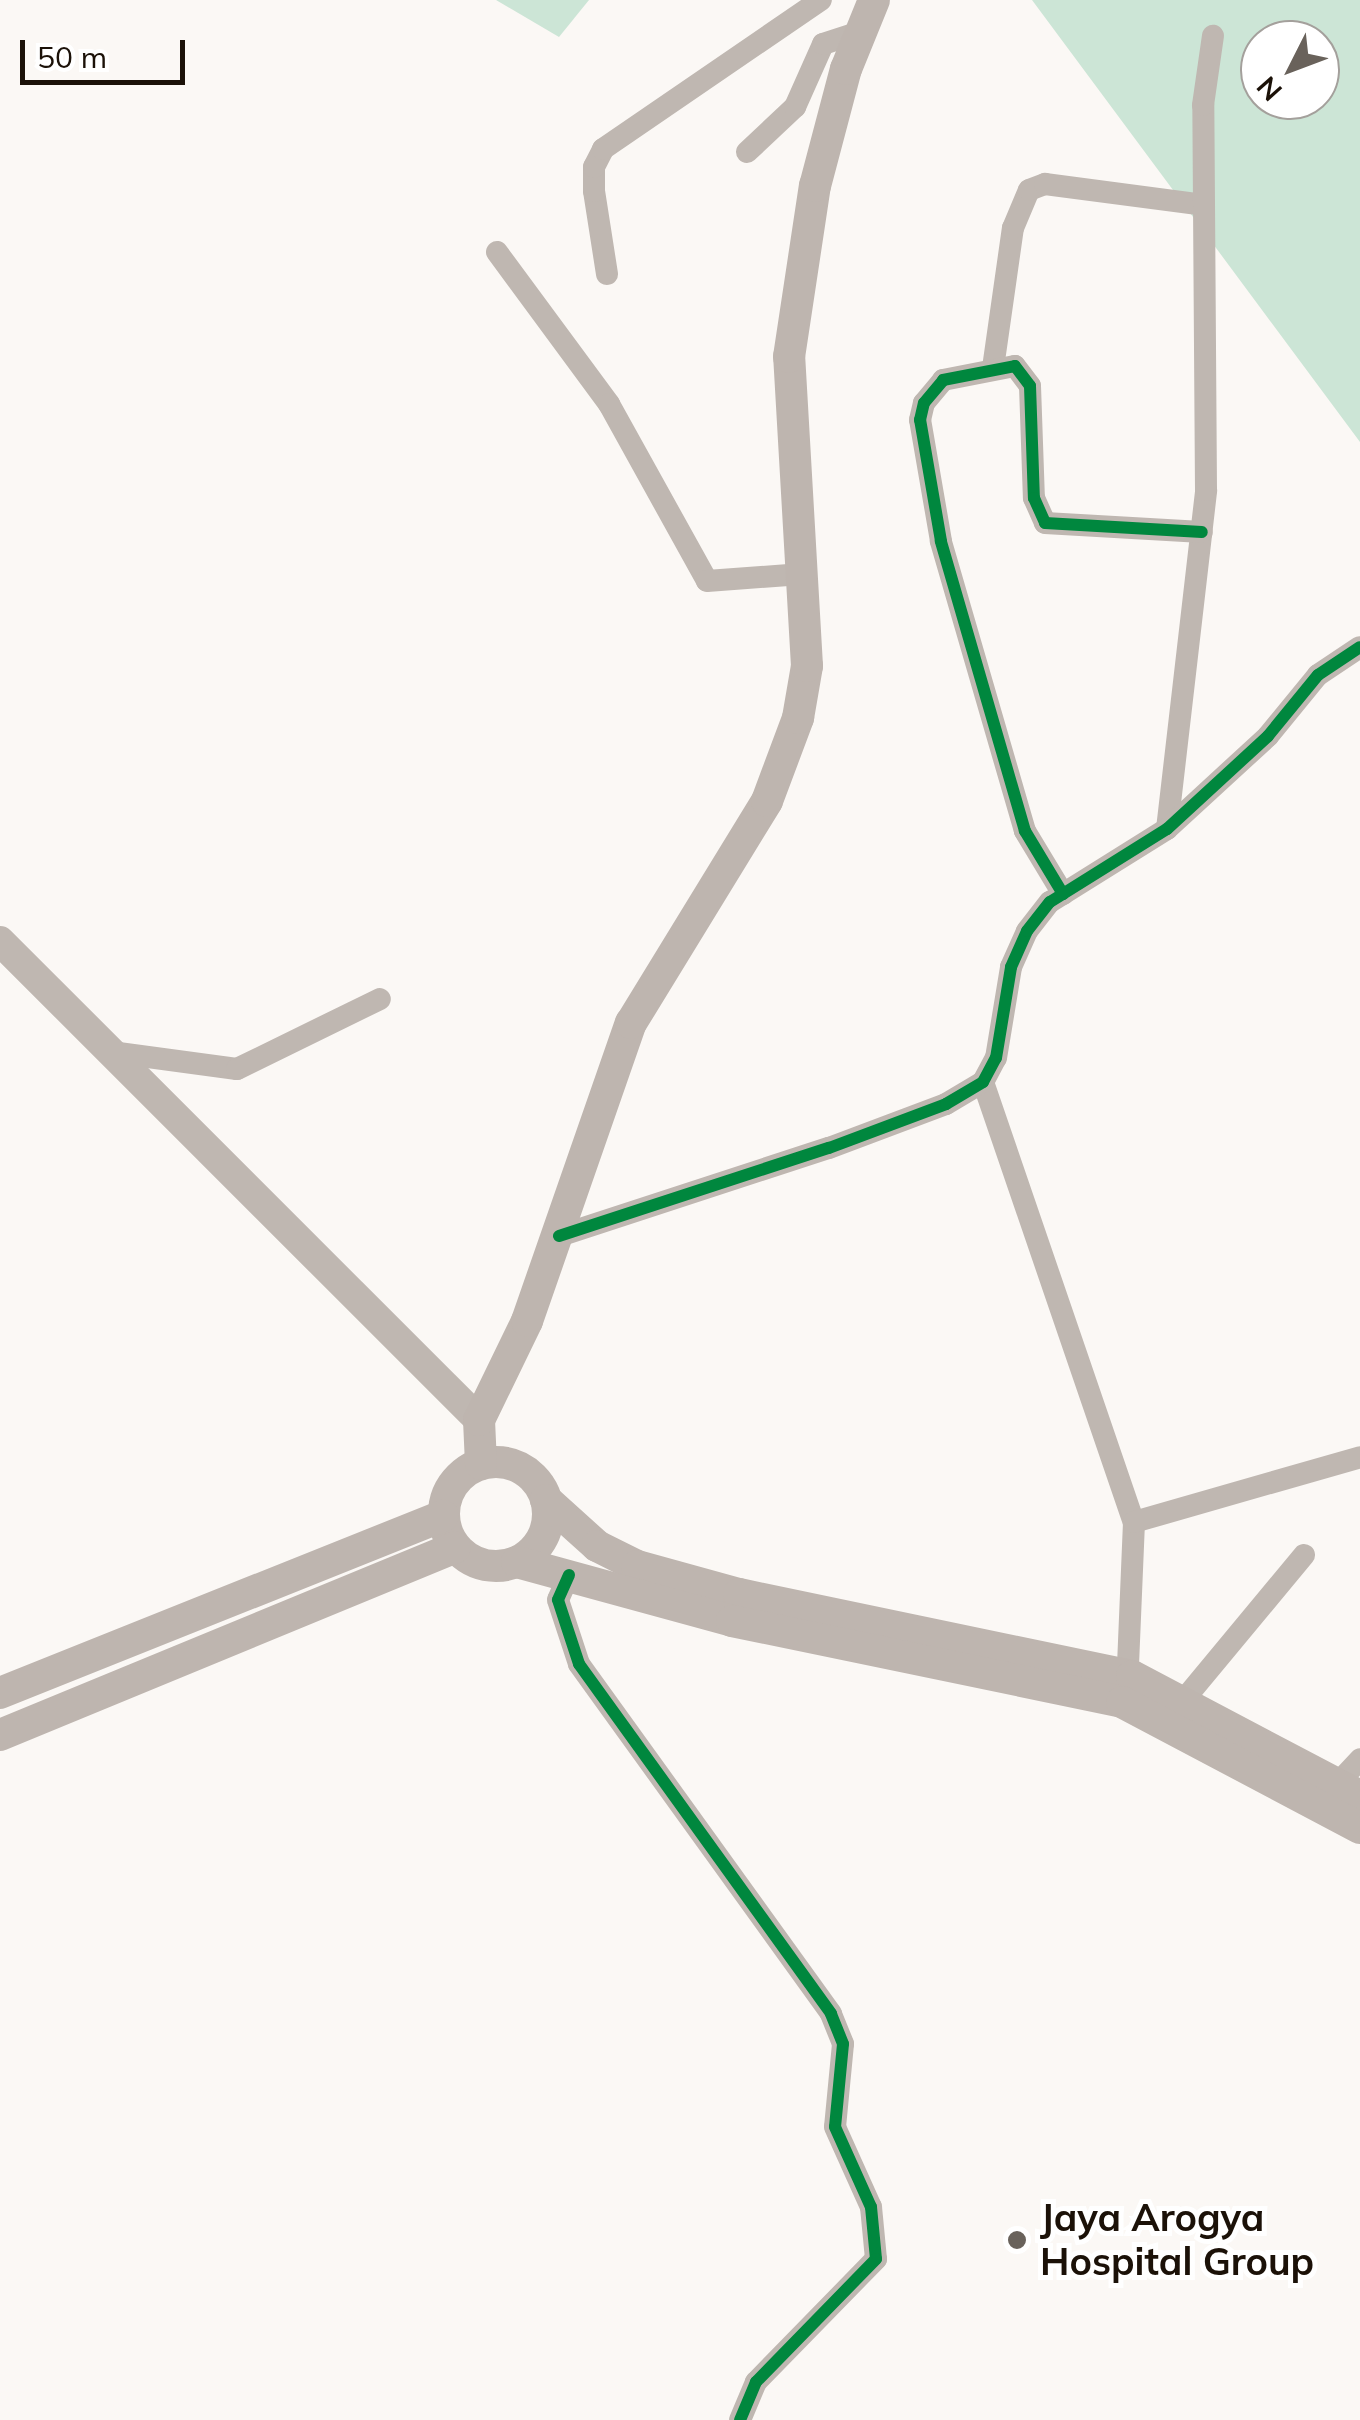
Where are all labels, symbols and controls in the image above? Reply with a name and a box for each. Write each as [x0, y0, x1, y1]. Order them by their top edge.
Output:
scale bar [25, 20, 190, 82]
north arrow [1240, 20, 1340, 120]
text: 50 m [37, 38, 107, 76]
text: N [1249, 70, 1289, 109]
place label: Jaya Arogya Hospital Group [1040, 2195, 1314, 2284]
marker: Jaya Arogya Hospital Group [1004, 2227, 1030, 2253]

